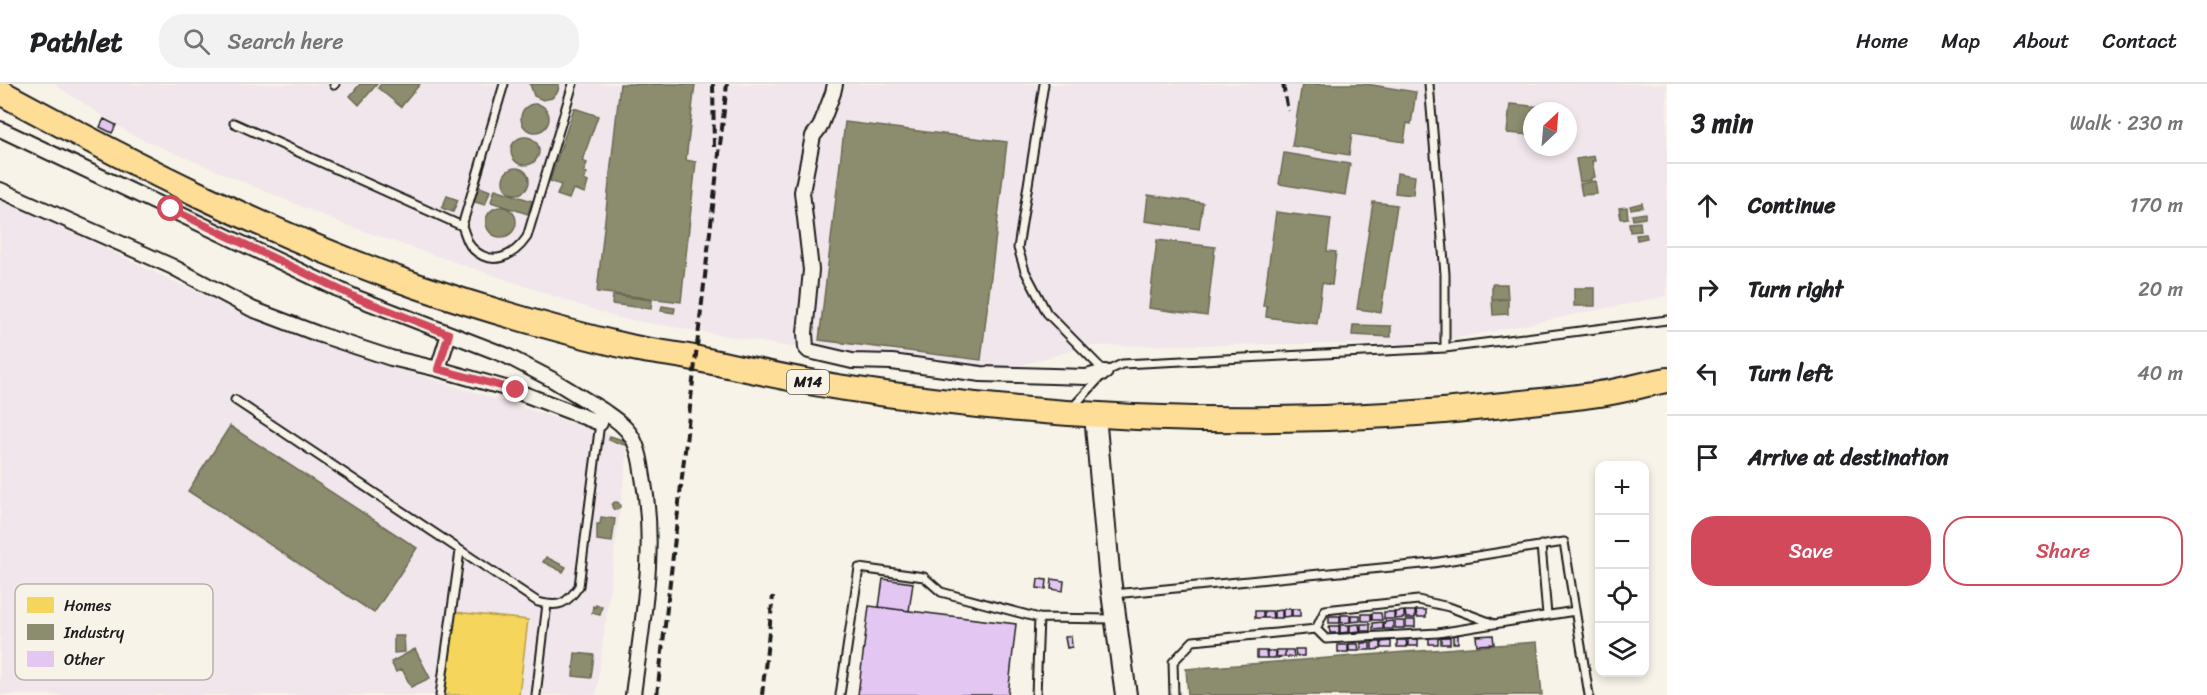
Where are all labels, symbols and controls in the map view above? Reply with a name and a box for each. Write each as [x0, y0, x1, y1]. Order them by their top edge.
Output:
search box [159, 14, 579, 68]
text: Pathlet [30, 17, 123, 66]
text: Search here [228, 22, 343, 61]
text: Home [1856, 22, 1908, 60]
text: Map [1941, 22, 1980, 60]
text: About [2013, 22, 2070, 60]
text: Contact [2103, 22, 2177, 60]
icon: search [180, 25, 213, 58]
text: 3 min [1691, 100, 1753, 146]
north arrow [1523, 102, 1577, 156]
text: Walk · 230 m [2070, 106, 2183, 141]
text: Continue [1748, 186, 1836, 225]
text: 170 m [2130, 188, 2183, 223]
icon: ahead [1691, 189, 1724, 222]
route start [157, 195, 183, 221]
text: Turn right [1748, 270, 1843, 309]
text: 20 m [2138, 272, 2183, 307]
icon: right [1691, 273, 1724, 306]
text: Turn left [1748, 354, 1833, 393]
text: 40 m [2137, 356, 2183, 391]
icon: left [1691, 357, 1724, 390]
road number: M14 [787, 370, 829, 394]
route end [502, 376, 528, 402]
text: Arrive at destination [1748, 438, 1949, 477]
icon: arrive [1691, 441, 1724, 474]
map controls [1595, 461, 1649, 677]
button: + [1595, 461, 1649, 515]
button: − [1595, 515, 1649, 569]
button: Save [1691, 516, 1931, 586]
button: Share [1943, 516, 2183, 586]
button: locate [1595, 569, 1649, 623]
legend [15, 584, 213, 680]
text: Homes [64, 591, 112, 620]
text: Industry [63, 618, 125, 647]
button: layers [1595, 623, 1649, 677]
text: Other [64, 645, 106, 674]

